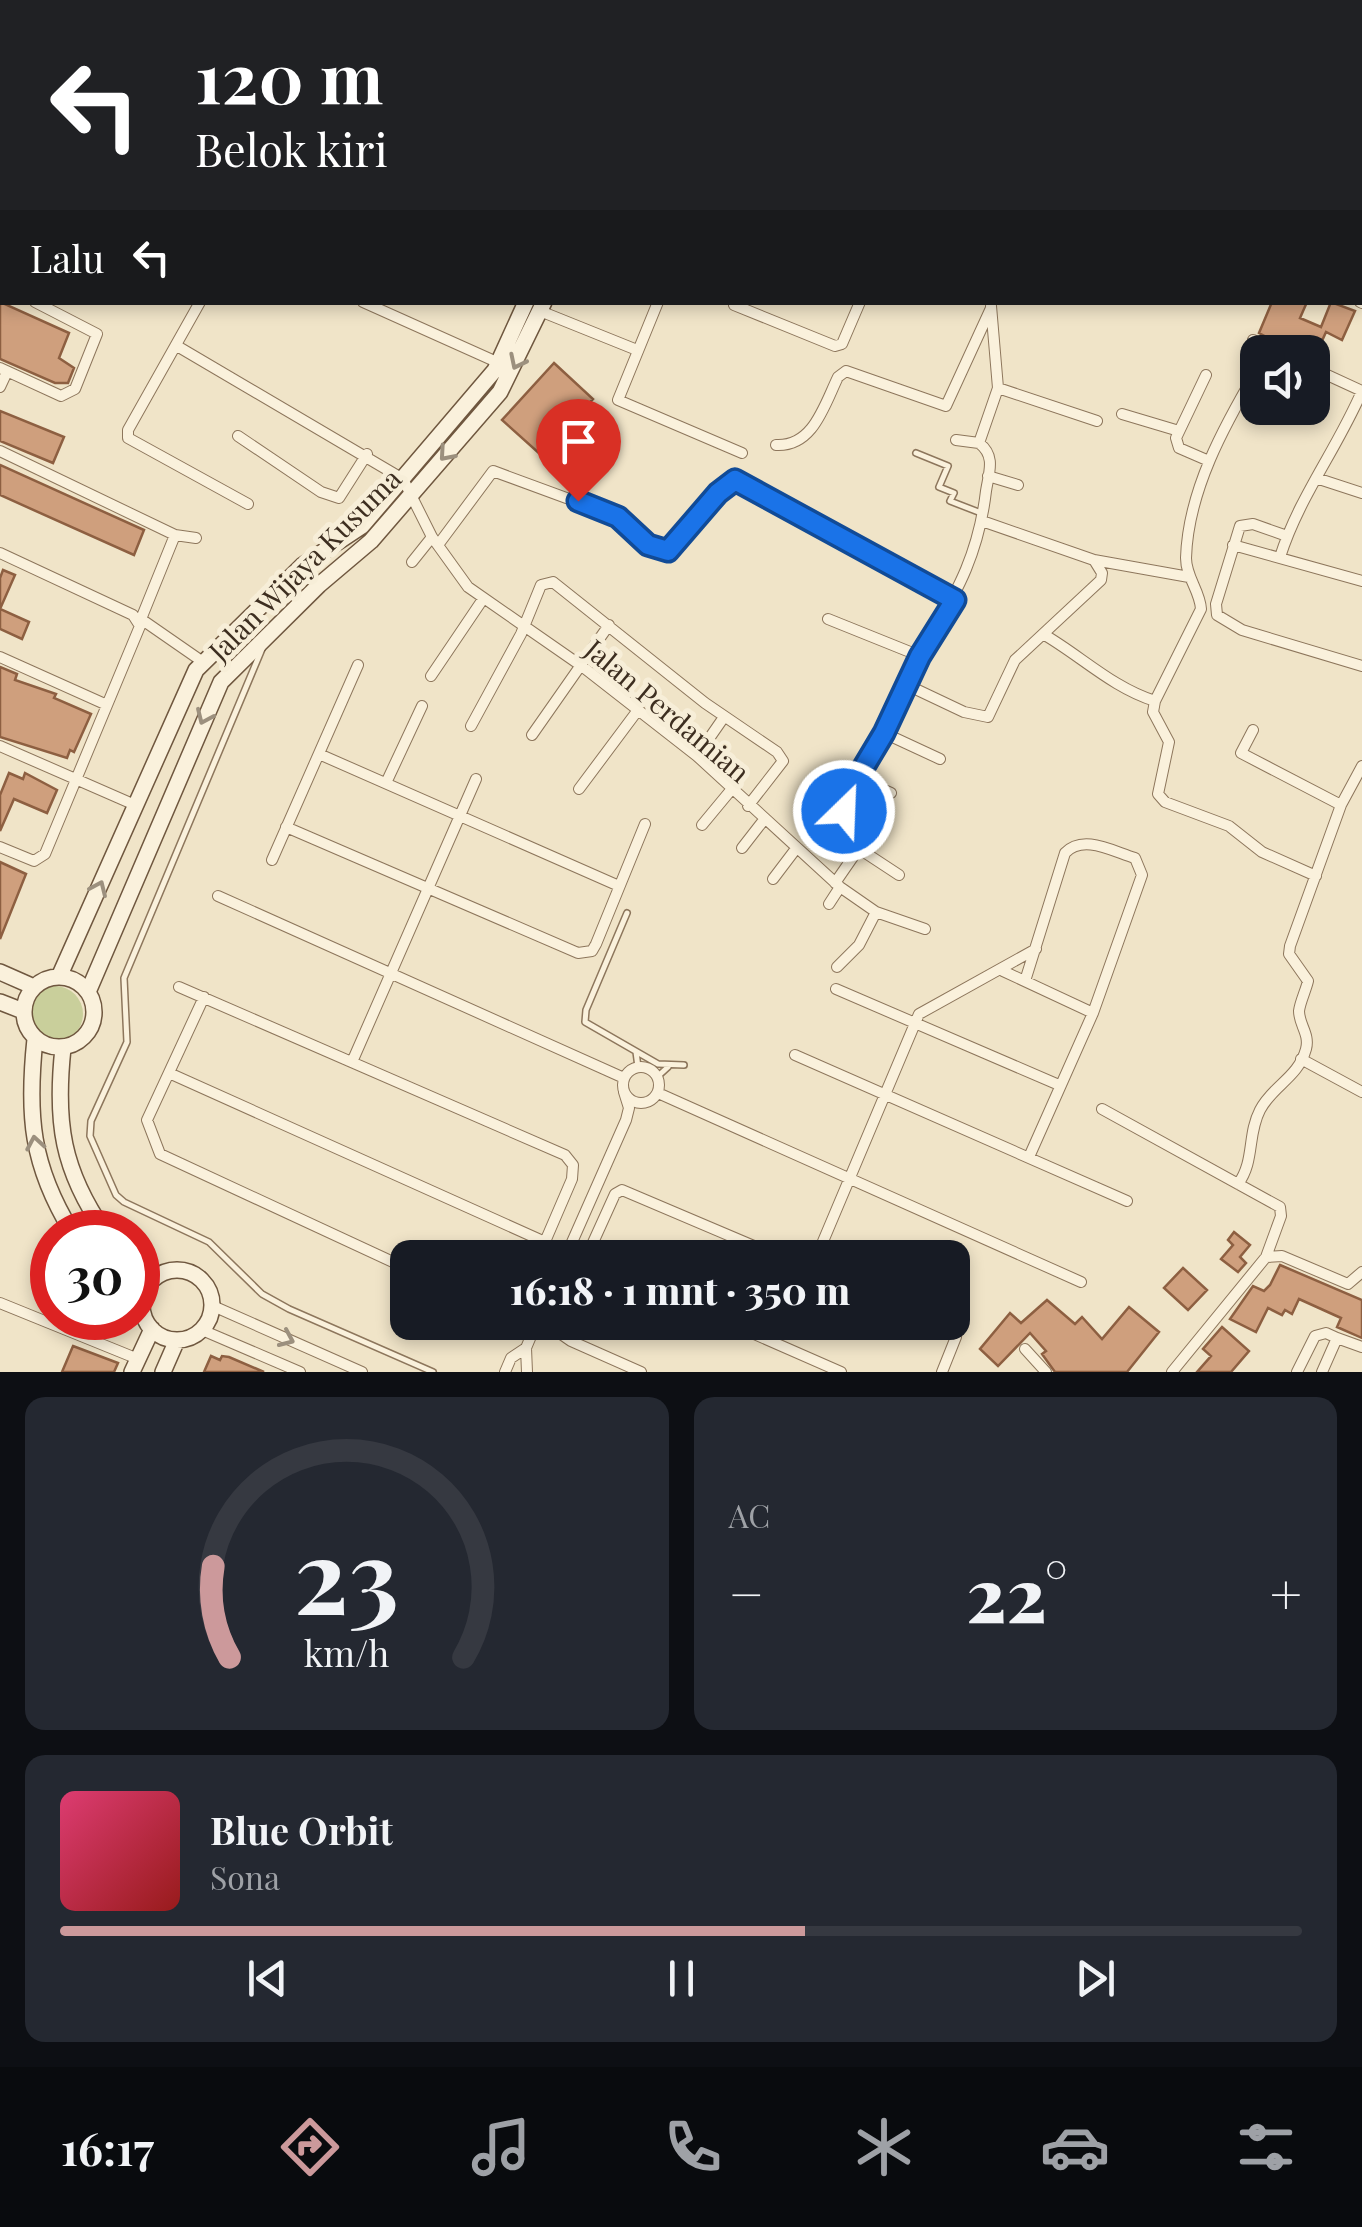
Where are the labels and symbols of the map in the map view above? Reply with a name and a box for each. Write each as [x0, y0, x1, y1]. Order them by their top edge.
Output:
one-way arrow [510, 351, 529, 369]
pin [536, 399, 621, 502]
one-way arrow [439, 442, 457, 461]
street label: Jalan Wijaya Kusuma [199, 460, 408, 669]
street label: Jalan Perdamian [577, 630, 758, 790]
one-way arrow [196, 707, 216, 725]
position arrow [792, 759, 896, 863]
one-way arrow [87, 880, 107, 898]
one-way arrow [25, 1135, 46, 1152]
speed limit sign: 30 [30, 1210, 160, 1340]
one-way arrow [277, 1327, 295, 1347]

